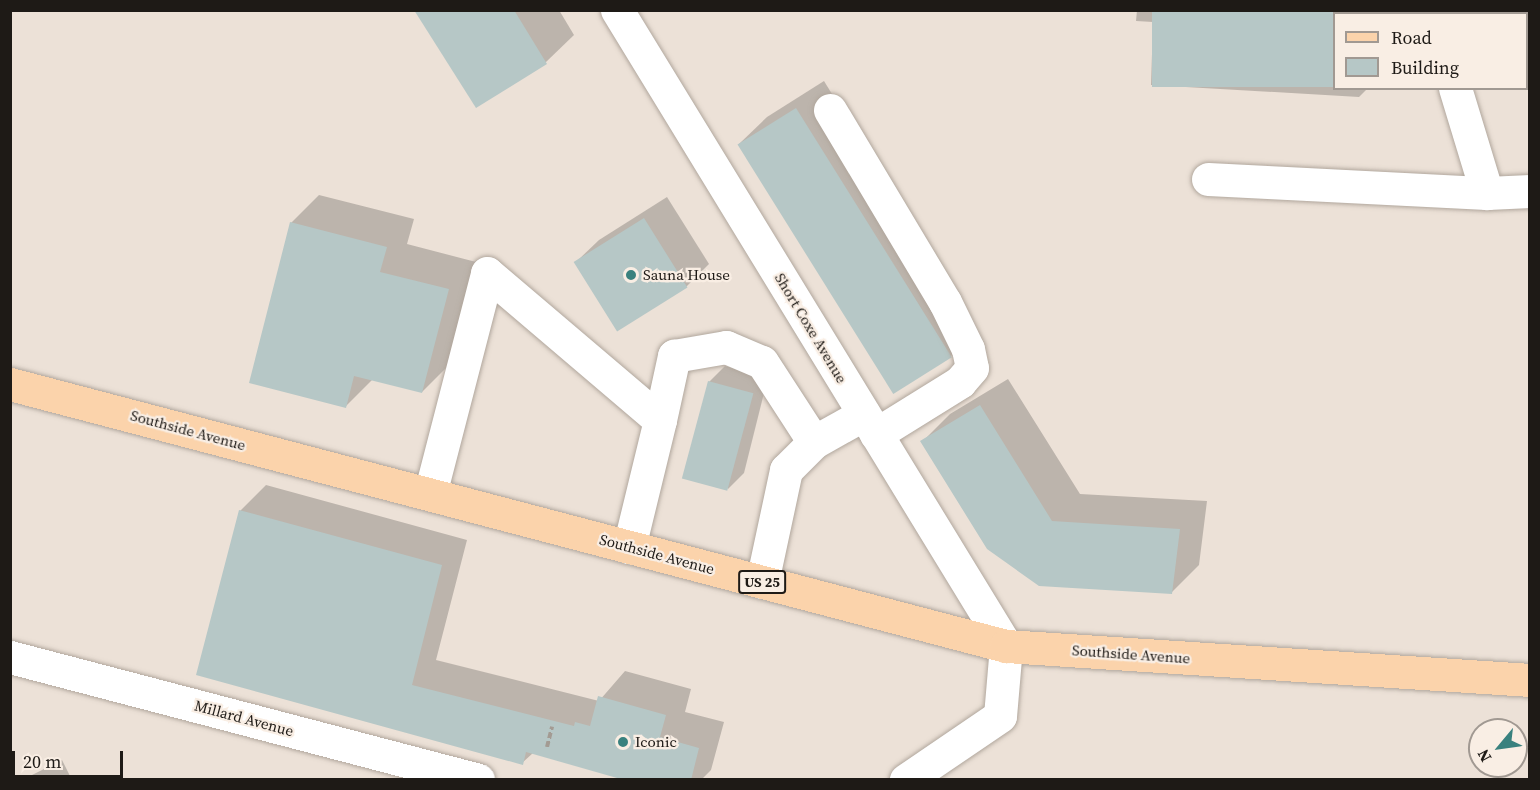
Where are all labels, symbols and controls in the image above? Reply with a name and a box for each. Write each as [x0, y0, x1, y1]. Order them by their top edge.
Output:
legend [1333, 12, 1528, 90]
text: Road [1391, 25, 1432, 50]
text: Building [1391, 55, 1459, 80]
place label: Sauna House [643, 266, 730, 284]
marker: Sauna House [624, 268, 638, 282]
street label: Short Coxe Avenue [771, 270, 851, 386]
street label: Southside Avenue [129, 406, 247, 454]
street label: Southside Avenue [598, 530, 716, 578]
road number: US 25 [738, 571, 786, 593]
street label: Southside Avenue [1071, 641, 1191, 667]
street label: Millard Avenue [193, 696, 295, 740]
north arrow [1468, 718, 1528, 778]
place label: Iconic [635, 733, 677, 751]
marker: Iconic [616, 735, 630, 749]
scale bar [15, 739, 126, 777]
text: N [1472, 745, 1496, 766]
text: 20 m [23, 749, 61, 774]

